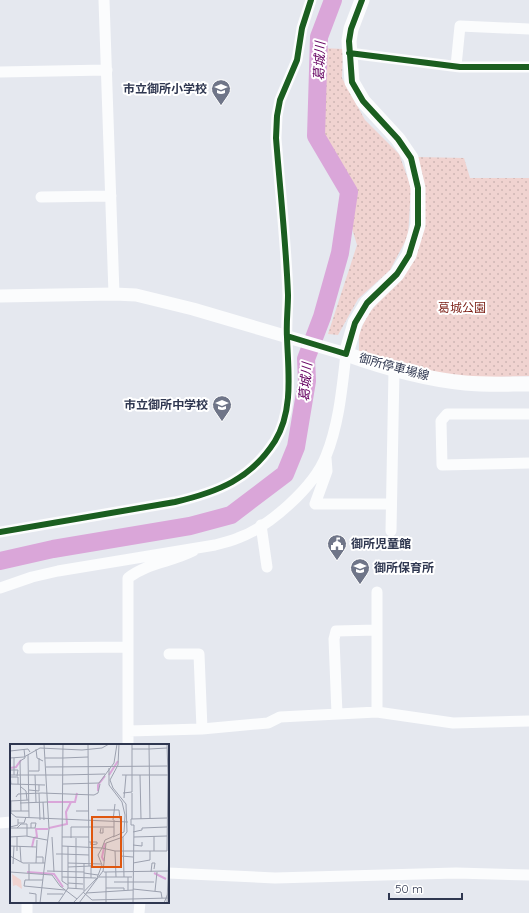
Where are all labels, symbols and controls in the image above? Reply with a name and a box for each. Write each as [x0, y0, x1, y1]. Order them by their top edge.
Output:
water label: 葛城川 [310, 39, 328, 81]
school or university icon: 市立御所小学校 [210, 78, 232, 106]
place label: 市立御所小学校 [123, 81, 207, 96]
park label: 葛城公園 [438, 300, 486, 315]
street label: 御所停車場線 [357, 350, 431, 383]
water label: 葛城川 [295, 360, 315, 402]
school or university icon: 市立御所中学校 [211, 394, 233, 422]
place label: 市立御所中学校 [124, 397, 208, 412]
public building icon: 御所児童館 [326, 533, 348, 561]
place label: 御所児童館 [351, 536, 411, 551]
school or university icon: 御所保育所 [349, 557, 371, 585]
place label: 御所保育所 [374, 560, 434, 575]
inset map [10, 744, 169, 903]
scale bar [389, 875, 462, 901]
text: 50 m [395, 881, 423, 896]

